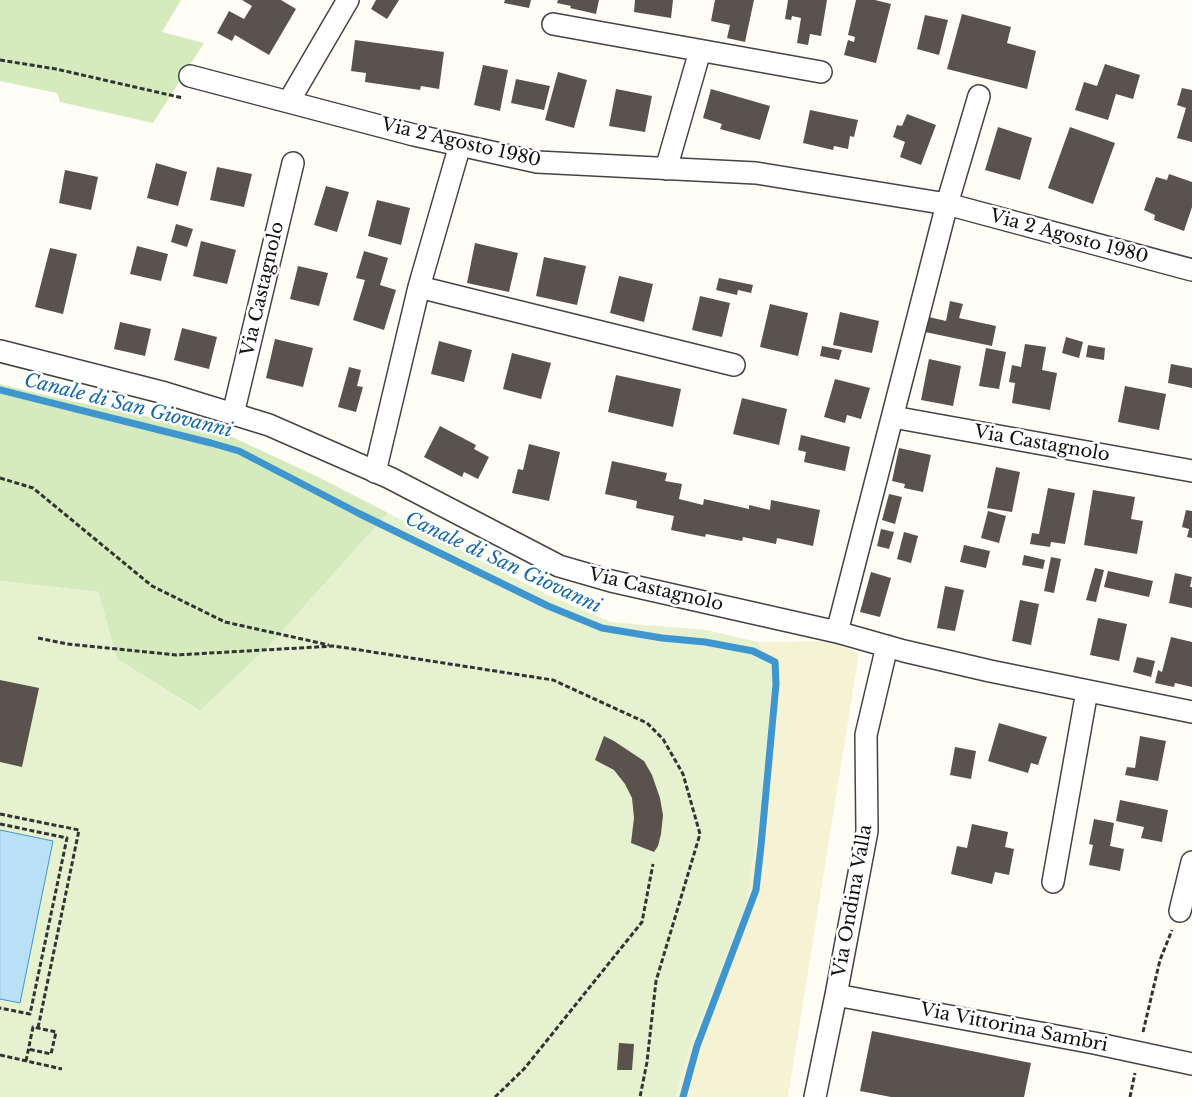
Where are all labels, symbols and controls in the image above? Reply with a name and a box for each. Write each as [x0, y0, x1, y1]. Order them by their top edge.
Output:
street label: Via 2 Agosto 1980 [379, 114, 543, 172]
street label: Via 2 Agosto 1980 [987, 205, 1151, 269]
street label: Via Castagnolo [237, 220, 289, 358]
water label: Canale di San Giovanni [22, 369, 234, 443]
street label: Via Castagnolo [973, 421, 1111, 467]
water label: Canale di San Giovanni [401, 508, 605, 618]
street label: Via Castagnolo [587, 564, 725, 616]
street label: Via Ondina Valla [829, 823, 877, 979]
street label: Via Vittorina Sambri [919, 999, 1109, 1057]

